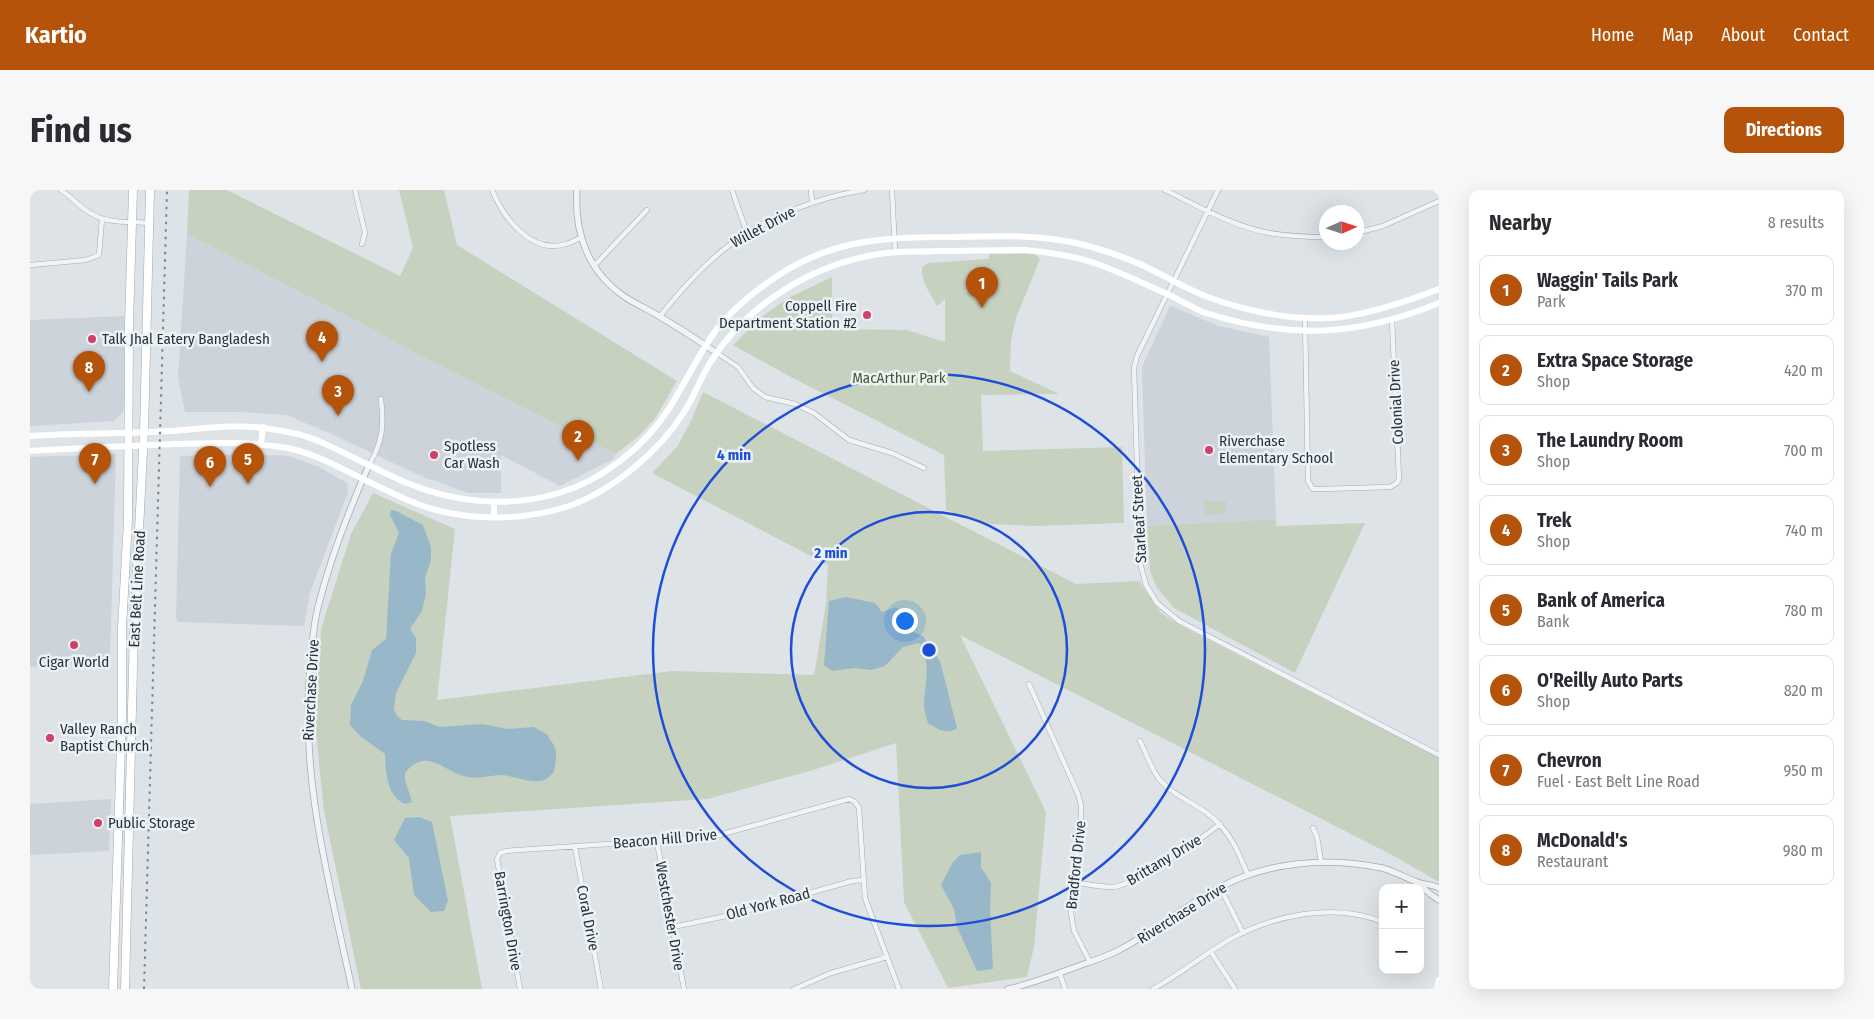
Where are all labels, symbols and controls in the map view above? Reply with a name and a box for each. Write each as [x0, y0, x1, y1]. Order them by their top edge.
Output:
text: Kartio [25, 21, 87, 49]
text: Home [1591, 24, 1634, 46]
text: Map [1662, 24, 1693, 46]
text: About [1721, 24, 1765, 46]
text: Contact [1793, 24, 1849, 46]
button: Directions [1724, 107, 1844, 153]
text: Find us [30, 109, 132, 151]
street label: Willet Drive [728, 203, 798, 251]
north arrow [1319, 205, 1364, 250]
text: Nearby [1489, 210, 1551, 236]
text: 8 results [1768, 213, 1824, 232]
pin: 1 [966, 267, 998, 308]
text: Waggin' Tails Park [1537, 269, 1678, 292]
text: 1 [1503, 281, 1509, 300]
text: 370 m [1785, 281, 1823, 300]
text: Park [1537, 292, 1565, 311]
place label: Coppell Fire Department Station #2 [719, 297, 857, 332]
marker: Coppell Fire Department Station #2 [861, 309, 873, 321]
pin: 4 [306, 321, 338, 362]
place label: Talk Jhal Eatery Bangladesh [102, 330, 270, 348]
marker: Talk Jhal Eatery Bangladesh [86, 333, 98, 345]
text: Extra Space Storage [1537, 349, 1693, 372]
pin: 8 [73, 351, 105, 392]
street label: Colonial Drive [1385, 359, 1407, 445]
text: 2 [1502, 361, 1510, 380]
text: 420 m [1784, 361, 1823, 380]
park label: MacArthur Park [852, 369, 946, 387]
text: Shop [1537, 372, 1570, 391]
pin: 3 [322, 375, 354, 416]
pin: 2 [562, 420, 594, 461]
text: The Laundry Room [1537, 429, 1683, 452]
place label: Riverchase Elementary School [1219, 432, 1333, 467]
place label: Spotless Car Wash [444, 437, 500, 472]
text: 3 [1502, 441, 1510, 460]
text: 700 m [1784, 441, 1823, 460]
pin: 7 [79, 443, 111, 484]
pin: 5 [232, 443, 264, 484]
marker: Riverchase Elementary School [1203, 444, 1215, 456]
pin: 6 [194, 446, 226, 487]
text: 4 min [717, 446, 751, 464]
marker: Spotless Car Wash [428, 449, 440, 461]
text: Shop [1537, 452, 1570, 471]
street label: Starleaf Street [1128, 474, 1150, 564]
text: Trek [1537, 509, 1571, 532]
text: 4 [1502, 521, 1510, 540]
text: 740 m [1785, 521, 1823, 540]
street label: East Belt Line Road [125, 530, 149, 648]
text: Shop [1537, 532, 1570, 551]
text: 2 min [813, 544, 848, 562]
text: Bank of America [1537, 589, 1665, 612]
text: 5 [1502, 601, 1510, 620]
text: 780 m [1784, 601, 1823, 620]
your location [892, 608, 918, 634]
text: Bank [1537, 612, 1569, 631]
marker: Cigar World [68, 639, 80, 651]
street label: Riverchase Drive [299, 639, 323, 741]
centre of rings [920, 641, 938, 659]
place label: Cigar World [39, 653, 109, 671]
text: O'Reilly Auto Parts [1537, 669, 1683, 692]
text: 6 [1502, 681, 1510, 700]
text: 820 m [1784, 681, 1823, 700]
text: Shop [1537, 692, 1570, 711]
place label: Valley Ranch Baptist Church [60, 720, 149, 755]
marker: Valley Ranch Baptist Church [44, 732, 56, 744]
text: Chevron [1537, 749, 1602, 772]
text: 7 [1503, 761, 1509, 780]
text: 950 m [1783, 761, 1823, 780]
text: Fuel · East Belt Line Road [1537, 772, 1700, 791]
place label: Public Storage [108, 814, 195, 832]
marker: Public Storage [92, 817, 104, 829]
street label: Bradford Drive [1062, 820, 1090, 910]
street label: Beacon Hill Drive [612, 825, 718, 853]
text: McDonald's [1537, 829, 1627, 852]
street label: Brittany Drive [1123, 831, 1205, 889]
text: 8 [1502, 841, 1510, 860]
text: 980 m [1783, 841, 1823, 860]
text: Restaurant [1537, 852, 1608, 871]
street label: Westchester Drive [652, 860, 688, 972]
street label: Barrington Drive [490, 870, 526, 972]
street label: Riverchase Drive [1134, 878, 1230, 948]
street label: Coral Drive [573, 884, 603, 952]
street label: Old York Road [724, 884, 812, 924]
map controls [1379, 884, 1424, 974]
button: + [1379, 884, 1424, 929]
button: − [1379, 929, 1424, 974]

